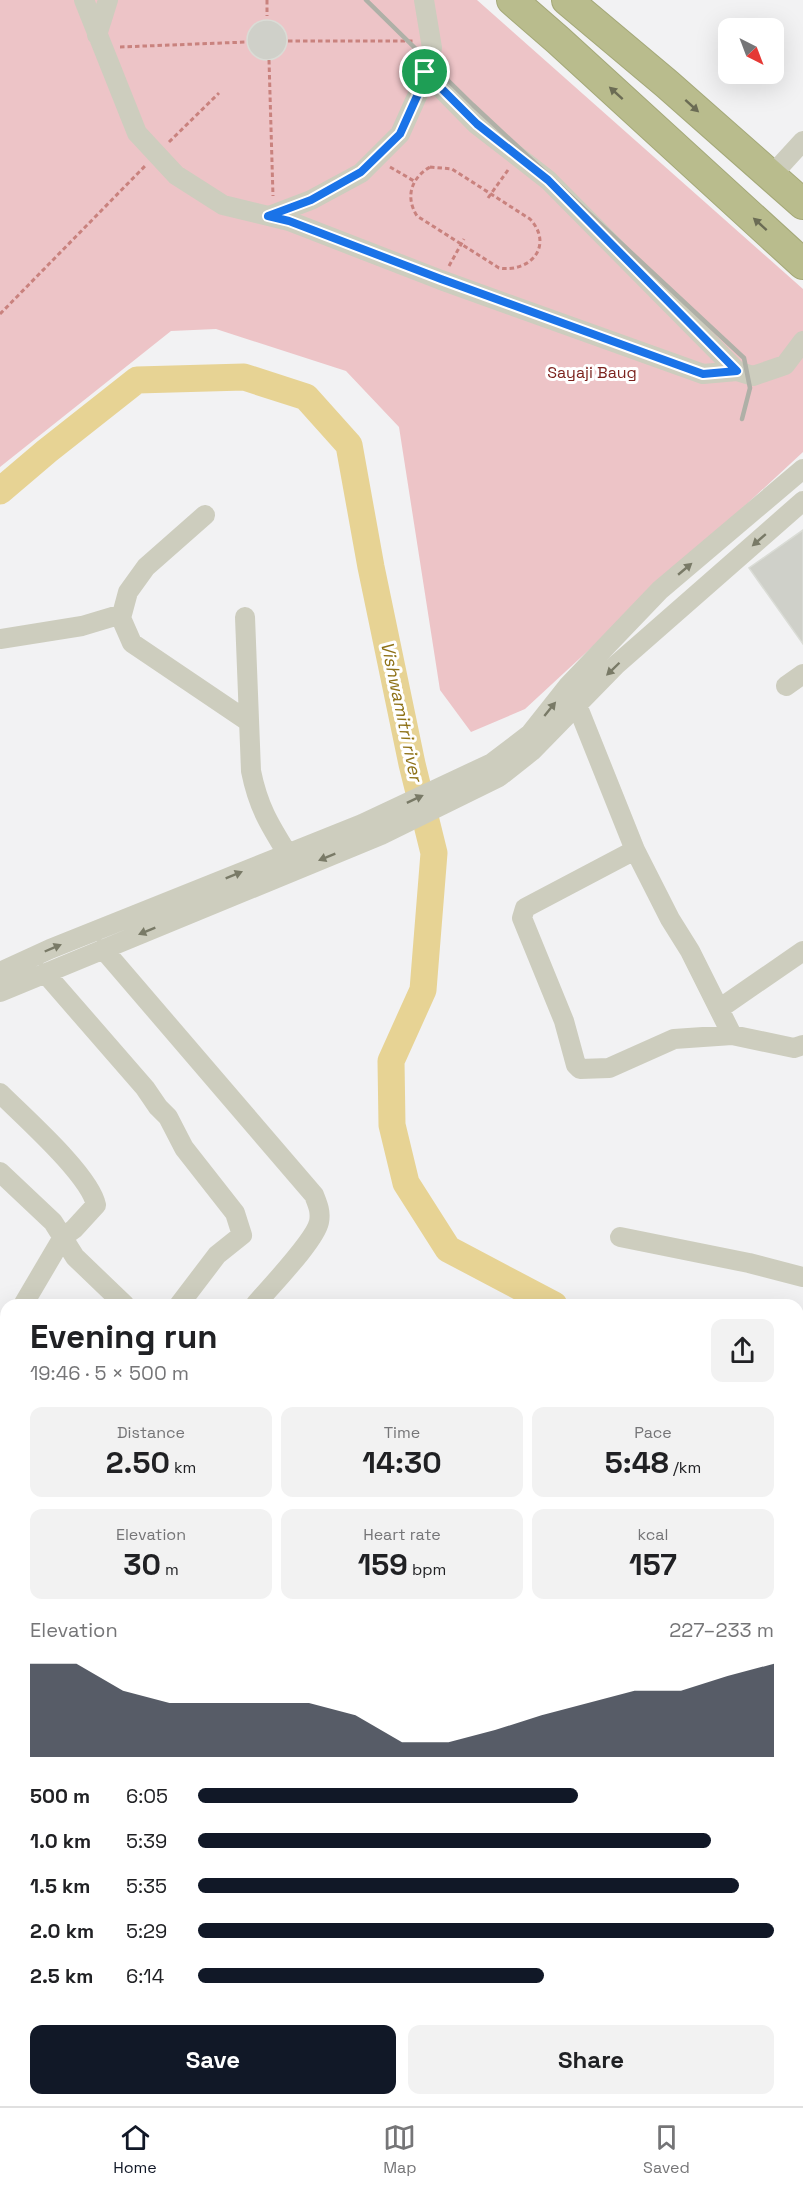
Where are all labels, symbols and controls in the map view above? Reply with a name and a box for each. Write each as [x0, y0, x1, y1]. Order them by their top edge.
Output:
north arrow [718, 18, 784, 84]
map controls [718, 18, 784, 84]
pin [399, 46, 450, 97]
icon: arrive [408, 55, 441, 88]
one-way arrow [609, 86, 623, 100]
one-way arrow [684, 99, 699, 112]
one-way arrow [752, 217, 767, 231]
park label: Sayaji Baug [547, 362, 637, 383]
one-way arrow [751, 533, 767, 546]
one-way arrow [677, 562, 693, 575]
water label: Vishwamitri river [376, 639, 429, 785]
one-way arrow [606, 661, 620, 675]
one-way arrow [543, 702, 556, 717]
one-way arrow [406, 794, 423, 803]
one-way arrow [318, 852, 336, 862]
one-way arrow [226, 870, 244, 880]
one-way arrow [138, 927, 156, 936]
one-way arrow [45, 943, 62, 952]
text: Evening run [30, 1316, 218, 1358]
button: share [711, 1319, 774, 1382]
text: 19:46 · 5 × 500 m [30, 1360, 189, 1386]
text: Distance [117, 1422, 185, 1443]
text: Time [384, 1422, 420, 1443]
text: Pace [634, 1422, 672, 1443]
text: 2.50 [106, 1443, 170, 1482]
text: 14:30 [362, 1443, 442, 1482]
text: 5:48 [605, 1443, 669, 1482]
text: km [170, 1457, 196, 1478]
text: /km [669, 1457, 701, 1478]
text: Elevation [116, 1524, 186, 1545]
text: Heart rate [363, 1524, 441, 1545]
text: kcal [638, 1524, 668, 1545]
text: 30 [123, 1545, 161, 1584]
text: 159 [358, 1545, 408, 1584]
text: 157 [629, 1545, 677, 1584]
text: m [161, 1559, 179, 1580]
text: bpm [408, 1559, 446, 1580]
text: Elevation [30, 1617, 118, 1643]
text: 227–233 m [669, 1617, 774, 1643]
text: 500 m [30, 1783, 90, 1809]
text: 6:05 [126, 1783, 168, 1809]
text: 1.0 km [30, 1828, 91, 1854]
text: 5:39 [126, 1828, 167, 1854]
text: 1.5 km [30, 1873, 90, 1899]
text: 5:35 [126, 1873, 167, 1899]
text: 2.0 km [30, 1918, 94, 1944]
text: 5:29 [126, 1918, 167, 1944]
text: 2.5 km [30, 1963, 93, 1989]
text: 6:14 [126, 1963, 164, 1989]
button: Save [30, 2025, 396, 2094]
button: Share [408, 2025, 774, 2094]
tab: Home [113, 2121, 157, 2178]
tab: Map [383, 2121, 417, 2178]
tab: Saved [643, 2121, 690, 2178]

